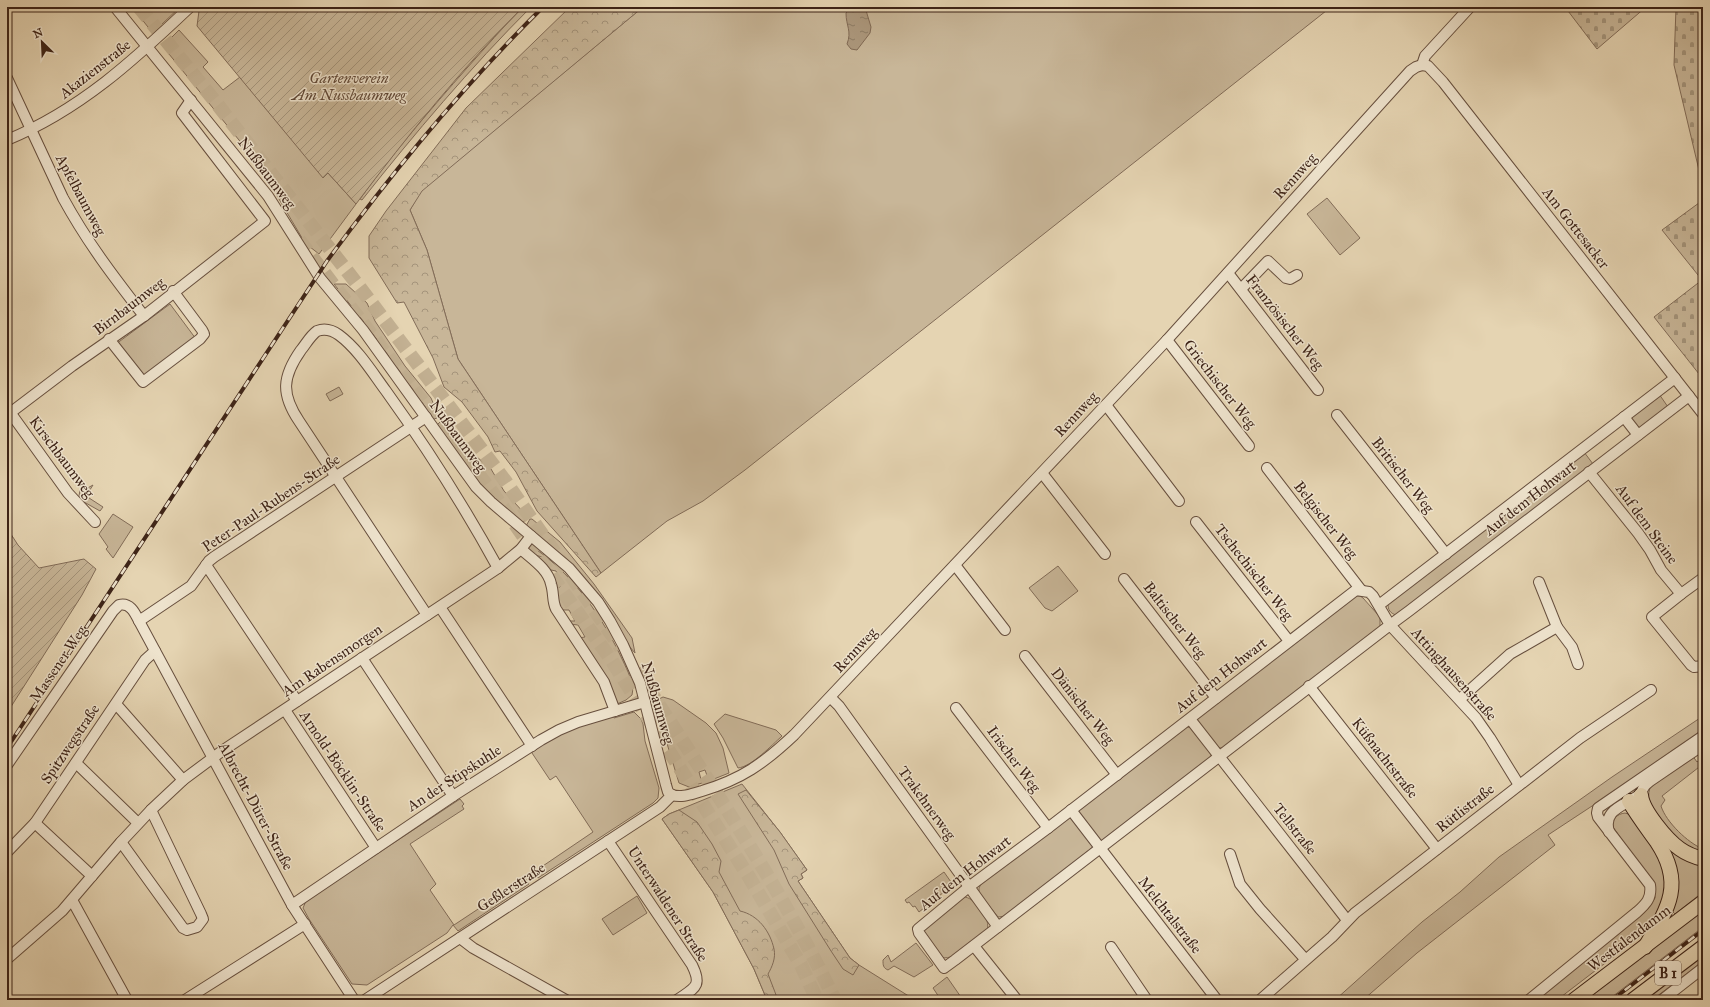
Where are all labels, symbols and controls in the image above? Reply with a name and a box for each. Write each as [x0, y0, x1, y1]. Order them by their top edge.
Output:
north arrow [22, 22, 62, 62]
text: N [31, 25, 46, 41]
street label: Akazienstraße [55, 36, 134, 103]
park label: Gartenverein Am Nussbaumweg [290, 69, 407, 104]
street label: Nußbaumweg [234, 134, 300, 213]
street label: Rennweg [1270, 149, 1321, 203]
street label: Apfelbaumweg [52, 150, 110, 240]
street label: Am Gottesacker [1538, 183, 1614, 273]
street label: Französischer Weg [1242, 271, 1328, 374]
street label: Birnbaumweg [90, 273, 169, 339]
street label: Griechischer Weg [1180, 336, 1261, 433]
street label: Rennweg [1050, 387, 1102, 441]
street label: Nußbaumweg [426, 396, 491, 477]
street label: Kirschbaumweg [25, 413, 99, 502]
street label: Britischer Weg [1368, 434, 1439, 517]
street label: Peter-Paul-Rubens-Straße [199, 450, 343, 556]
street label: Auf dem Hohwart [1480, 456, 1580, 540]
street label: Belgischer Weg [1290, 478, 1362, 563]
street label: Auf dem Steine [1611, 480, 1682, 568]
street label: Tschechischer Weg [1211, 520, 1298, 624]
street label: Baltischer Weg [1140, 578, 1211, 662]
street label: Am Rabensmorgen [278, 620, 386, 701]
street label: Massener Weg [26, 621, 91, 706]
street label: Rennweg [829, 623, 881, 677]
street label: Attinghausenstraße [1407, 623, 1501, 724]
street label: Auf dem Hohwart [1171, 633, 1271, 717]
street label: Nußbaumweg [638, 660, 679, 747]
street label: Dänischer Weg [1047, 664, 1119, 749]
street label: Spitzwegstraße [37, 701, 103, 787]
street label: Arnold-Böcklin-Straße [295, 706, 390, 835]
street label: Küßnachtstraße [1348, 714, 1422, 802]
street label: Irischer Weg [983, 722, 1045, 796]
street label: Albrecht-Dürer-Straße [214, 738, 297, 873]
street label: An der Stipskuhle [403, 741, 504, 816]
street label: Trakehnerweg [894, 763, 960, 844]
street label: Rütlistraße [1432, 780, 1498, 836]
street label: Tellstraße [1269, 800, 1321, 858]
street label: Auf dem Hohwart [915, 831, 1015, 915]
street label: Unterwaldener Straße [624, 843, 712, 965]
street label: Geßlerstraße [474, 858, 548, 916]
street label: Melchtalstraße [1134, 873, 1206, 957]
street label: Westfalendamm [1584, 901, 1674, 975]
road number: B 1 [1655, 961, 1681, 985]

